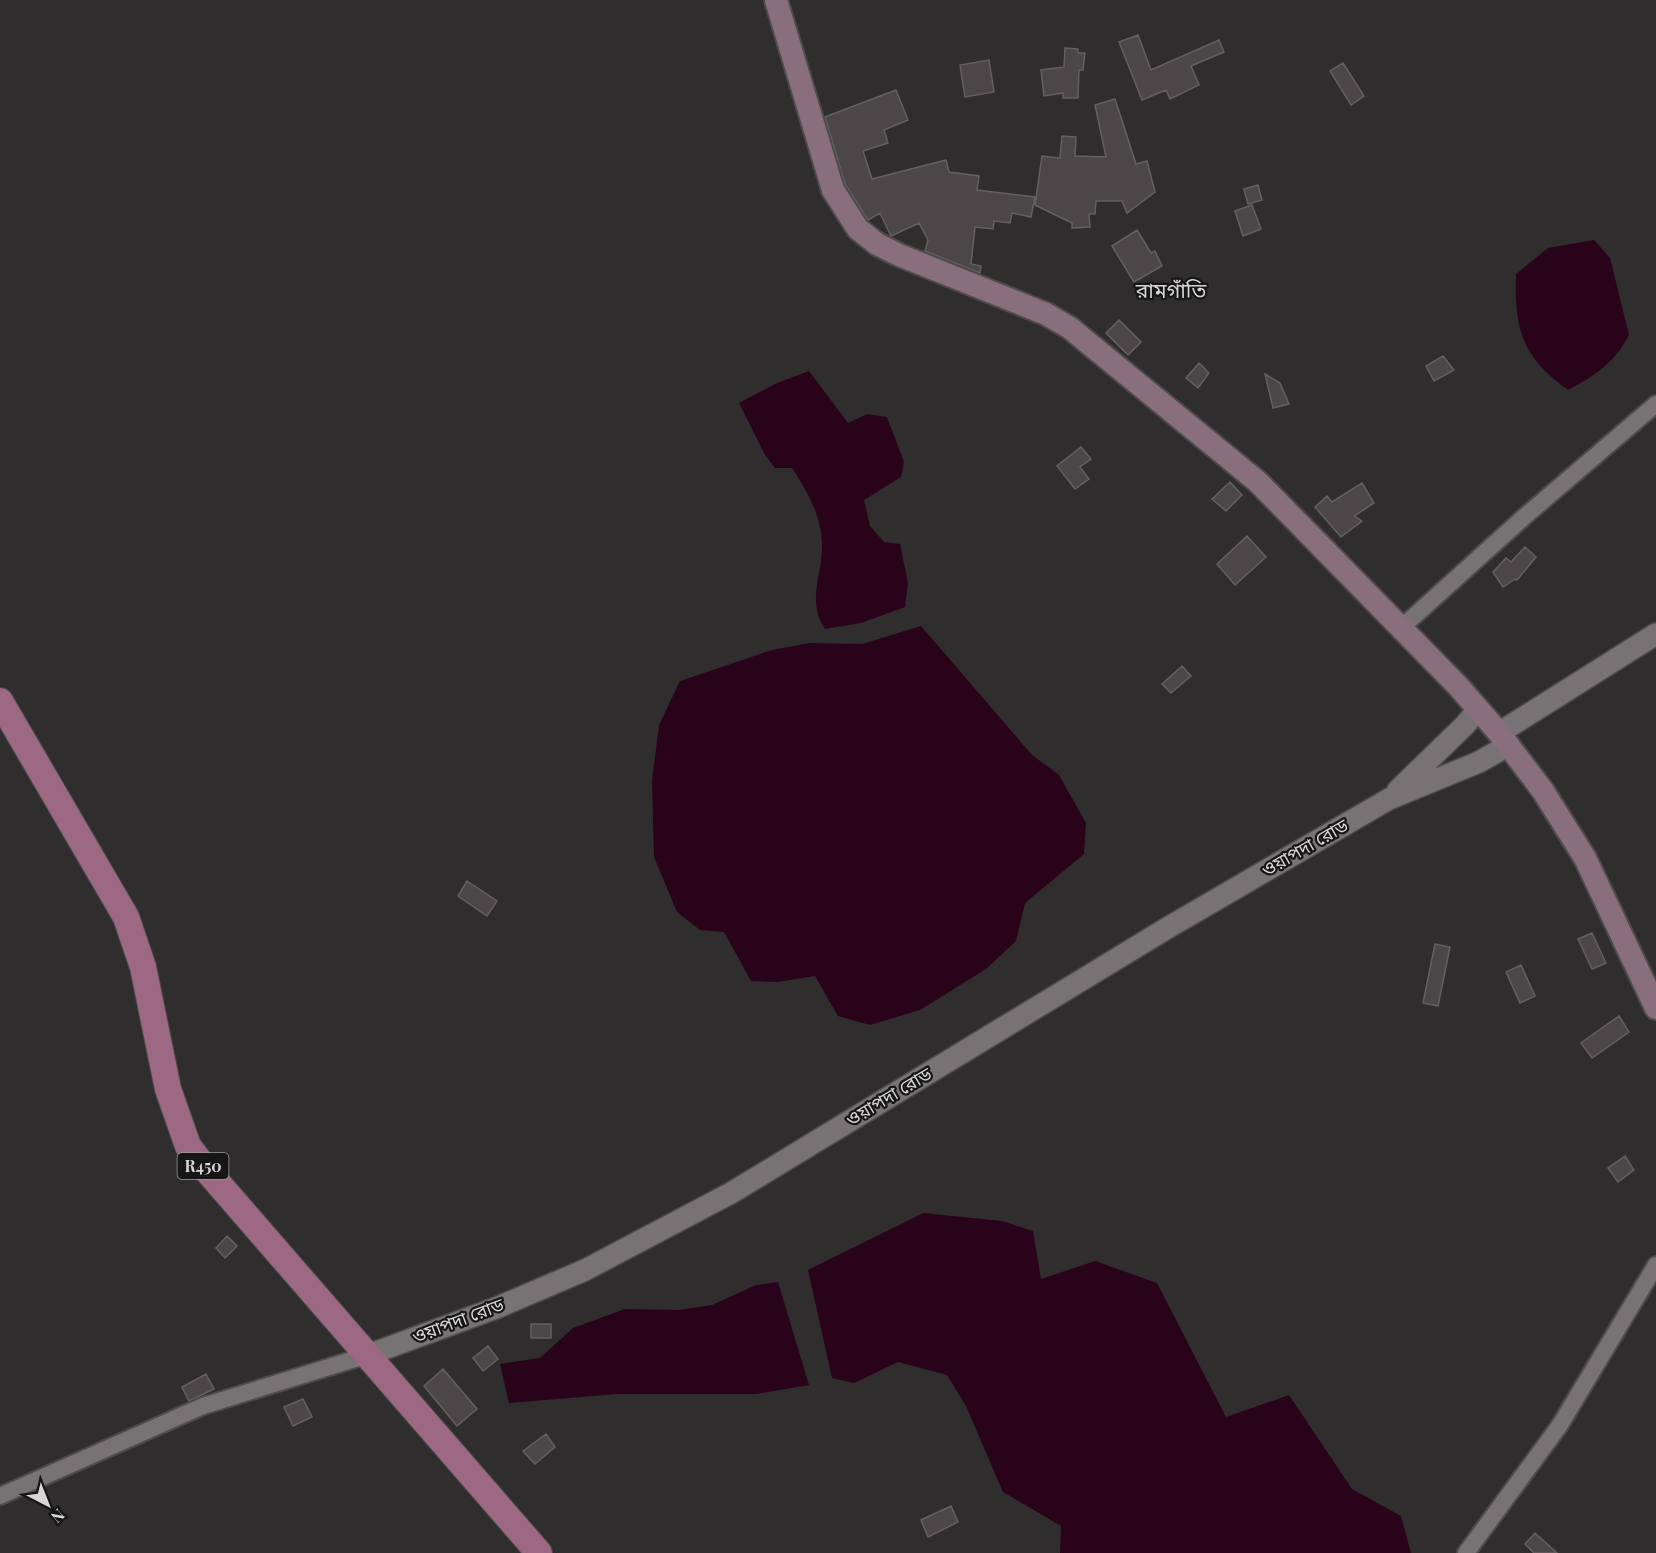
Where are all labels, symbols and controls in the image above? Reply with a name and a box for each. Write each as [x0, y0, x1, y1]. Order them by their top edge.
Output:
district label: রামগাঁতি [1135, 275, 1207, 303]
street label: ওয়াপদা রোড [1257, 813, 1352, 882]
street label: ওয়াপদা রোড [841, 1061, 936, 1131]
road number: R450 [178, 1153, 228, 1179]
street label: ওয়াপদা রোড [408, 1292, 507, 1349]
north arrow [18, 1475, 78, 1535]
text: N [47, 1505, 70, 1528]

